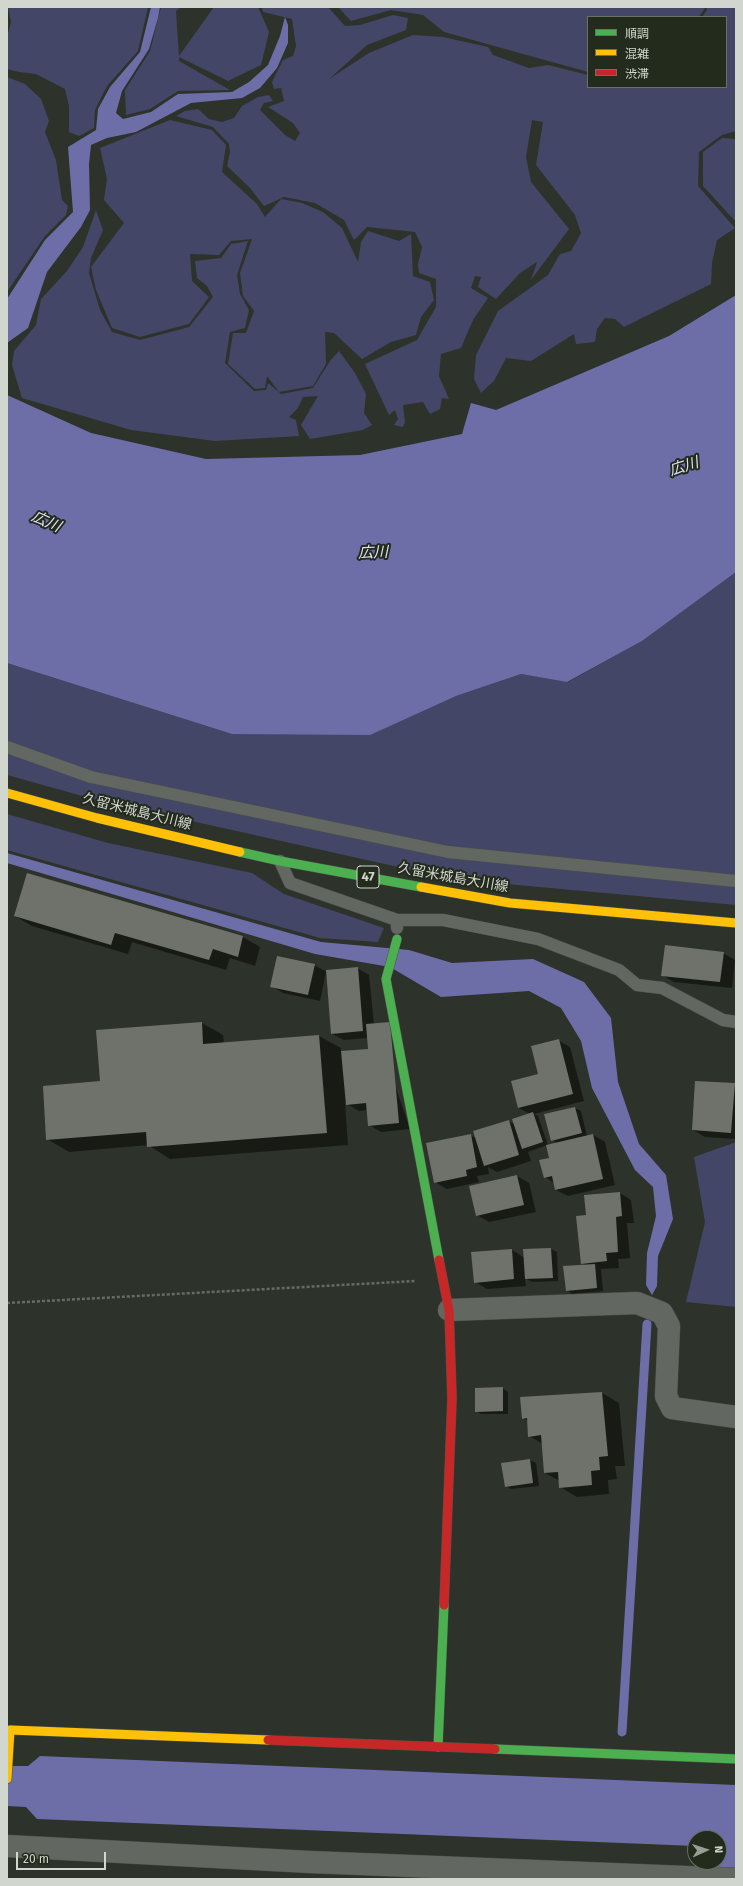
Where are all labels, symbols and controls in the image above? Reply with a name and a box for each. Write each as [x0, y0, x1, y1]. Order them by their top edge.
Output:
legend [587, 16, 727, 88]
text: 順調 [625, 27, 649, 41]
text: 混雑 [625, 47, 649, 61]
text: 渋滞 [625, 67, 649, 81]
water label: 広川 [667, 454, 701, 480]
water label: 広川 [29, 508, 63, 536]
water label: 広川 [358, 543, 388, 563]
street label: 久留米城島大川線 [81, 790, 193, 834]
street label: 久留米城島大川線 [396, 860, 510, 896]
road number: 47 [357, 866, 379, 888]
north arrow [687, 1830, 727, 1870]
scale bar [18, 1844, 108, 1870]
text: N [712, 1845, 725, 1853]
text: 20 m [23, 1852, 49, 1866]

